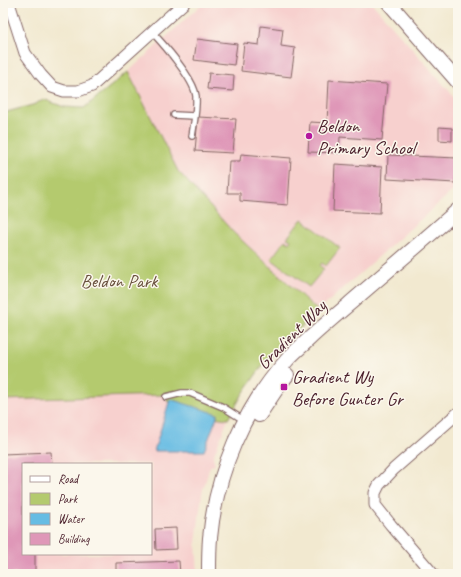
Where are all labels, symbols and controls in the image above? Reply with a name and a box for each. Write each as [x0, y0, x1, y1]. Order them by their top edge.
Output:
place label: Beldon Primary School [317, 114, 418, 160]
marker: Beldon Primary School [304, 131, 314, 141]
park label: Beldon Park [81, 269, 158, 293]
street label: Gradient Way [252, 294, 333, 375]
place label: Gradient Wy Before Gunter Gr [292, 365, 405, 411]
marker: Gradient Wy Before Gunter Gr [279, 382, 289, 392]
legend [22, 463, 152, 555]
text: Road [58, 471, 80, 487]
text: Park [58, 491, 79, 507]
text: Water [58, 511, 86, 527]
text: Building [58, 531, 90, 547]

